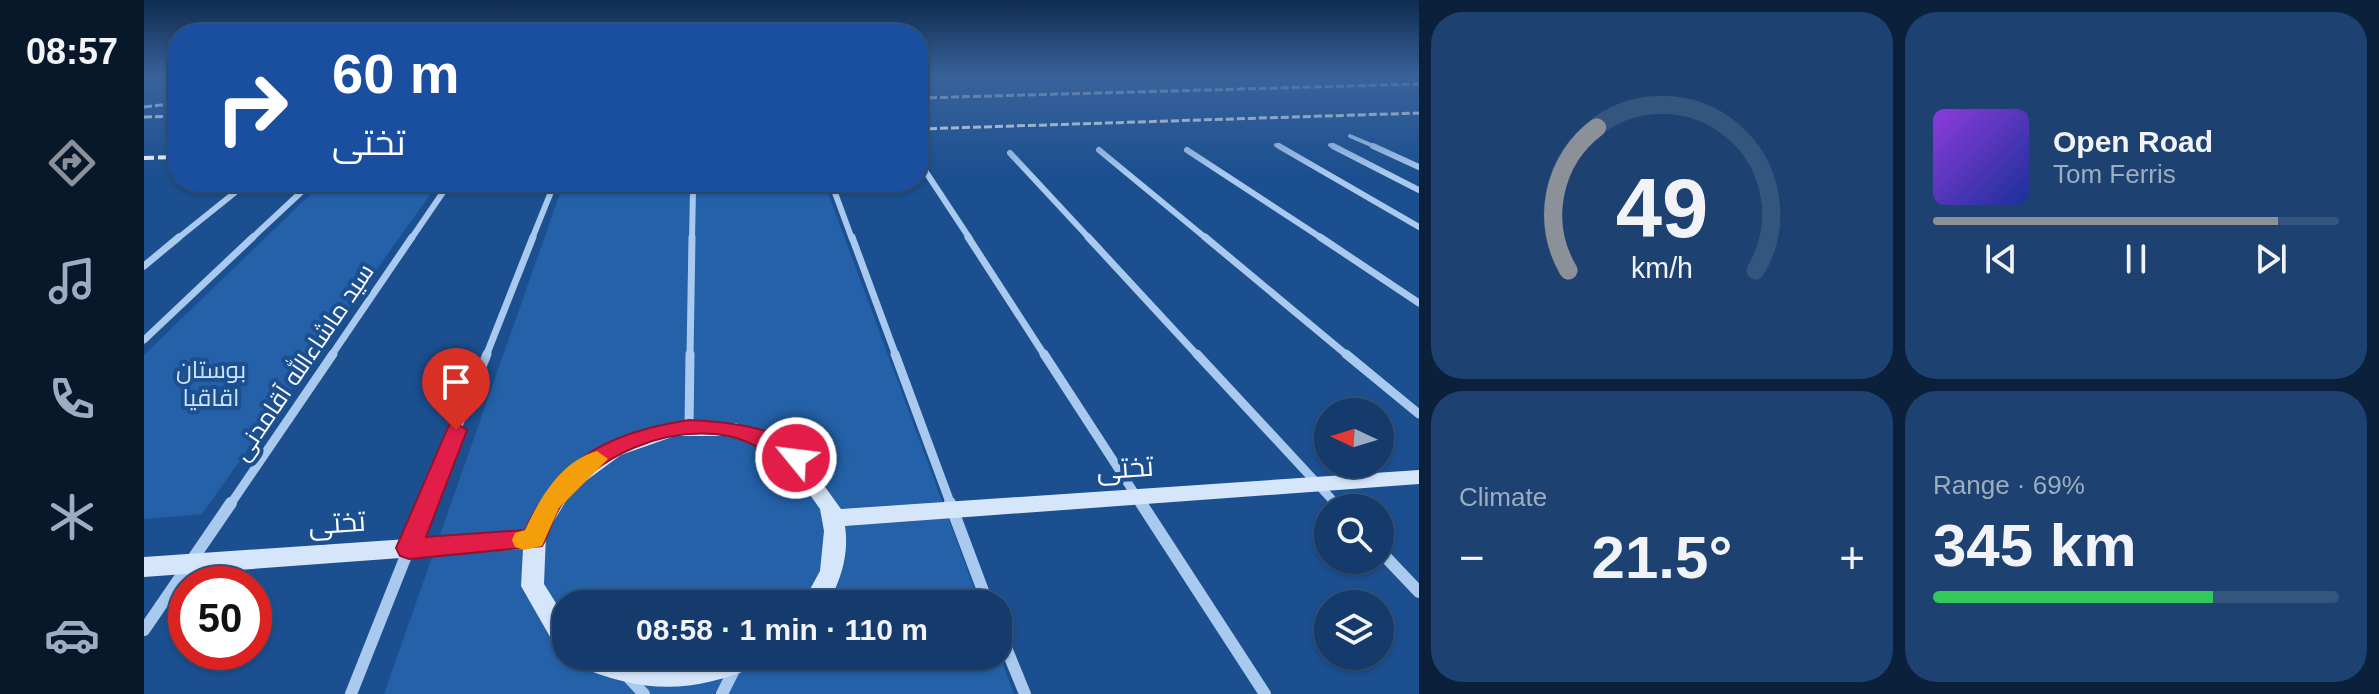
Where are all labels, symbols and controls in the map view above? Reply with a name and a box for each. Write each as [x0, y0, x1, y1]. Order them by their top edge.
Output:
text: 08:57 [26, 31, 118, 72]
text: 60 m [332, 42, 460, 105]
icon: right [200, 56, 304, 160]
text: تختی [332, 122, 406, 163]
text: Open Road [2053, 125, 2213, 158]
icon: directions [44, 135, 100, 191]
text: Tom Ferris [2053, 159, 2176, 189]
text: 49 [1616, 162, 1708, 255]
icon: previous [1979, 237, 2023, 281]
icon: pause [2114, 237, 2158, 281]
icon: next [2249, 237, 2293, 281]
text: km/h [1631, 252, 1693, 284]
icon: music [44, 253, 100, 309]
street label: سید ماشاءالله آقامدنی [225, 257, 380, 466]
pin [422, 348, 490, 430]
park label: بوستان اقاقیا [176, 356, 246, 411]
icon: arrive [434, 360, 478, 404]
icon: phone [44, 371, 100, 427]
north arrow [1314, 398, 1394, 478]
map controls [1314, 398, 1394, 670]
position arrow [754, 416, 838, 500]
street label: تختی [1095, 451, 1155, 486]
text: Range · 69% [1933, 470, 2085, 500]
text: Climate [1459, 482, 1547, 512]
icon: climate [44, 489, 100, 545]
button: search [1314, 494, 1394, 574]
street label: تختی [307, 506, 367, 541]
text: 345 km [1933, 512, 2137, 579]
text: 21.5° [1592, 524, 1732, 591]
text: − [1459, 533, 1485, 582]
text: + [1839, 533, 1865, 582]
speed limit sign: 50 [168, 566, 272, 670]
button: layers [1314, 590, 1394, 670]
icon: car [44, 607, 100, 663]
text: 08:58 · 1 min · 110 m [636, 613, 928, 646]

